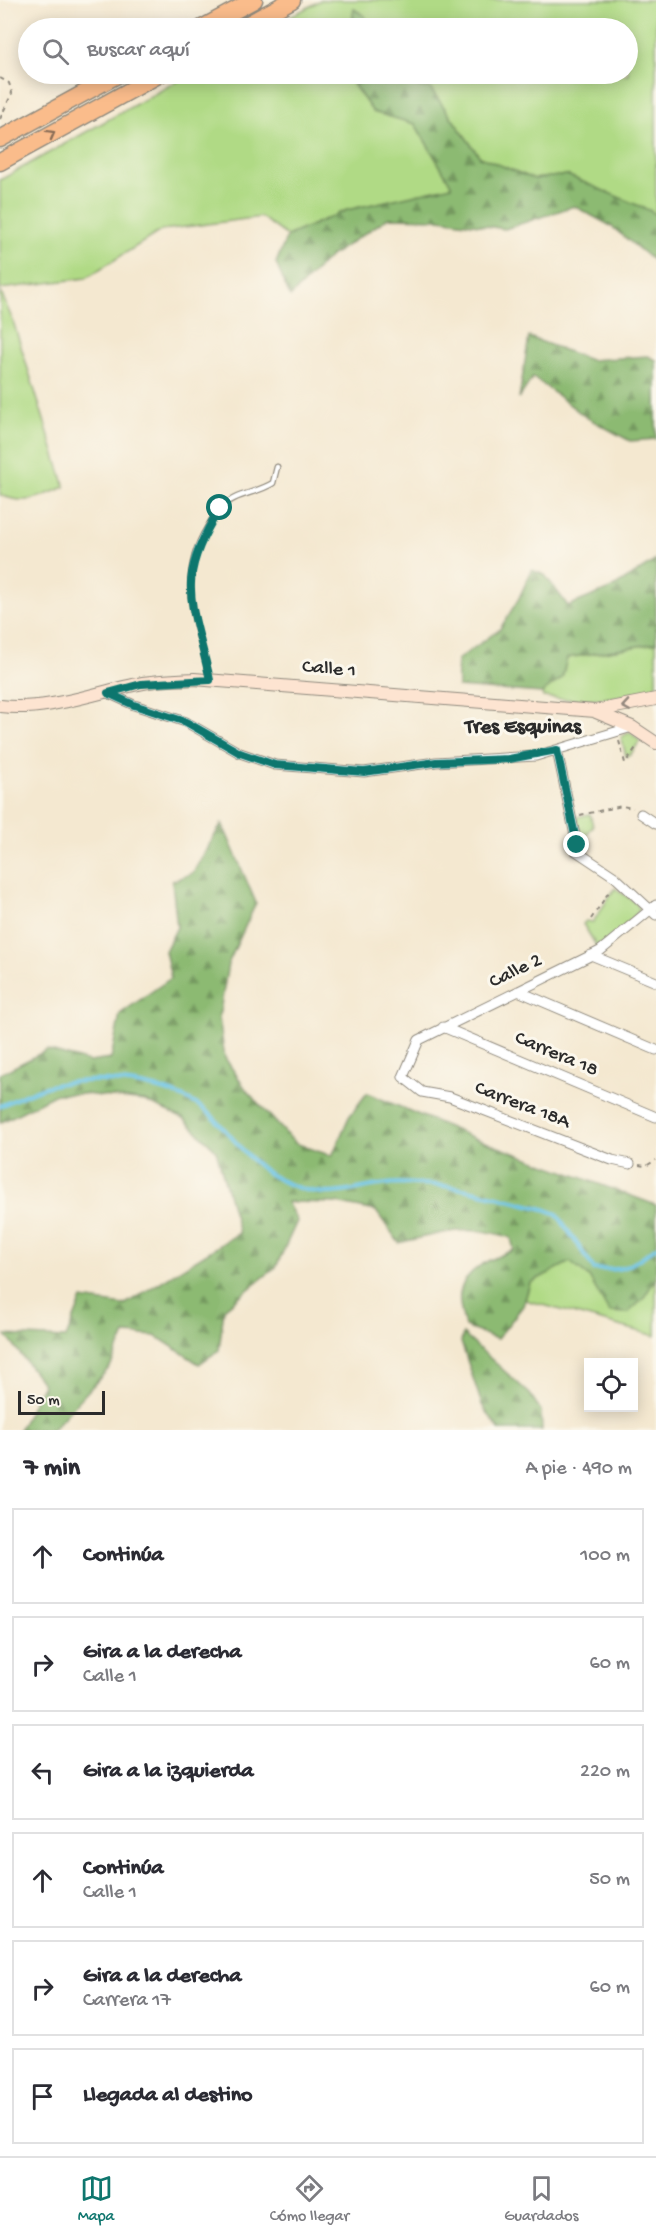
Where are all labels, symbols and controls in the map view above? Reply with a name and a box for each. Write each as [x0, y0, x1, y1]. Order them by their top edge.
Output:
search box [18, 18, 638, 84]
icon: search [39, 35, 72, 68]
text: Buscar aquí [87, 38, 190, 64]
one-way arrow [45, 130, 56, 141]
route start [206, 494, 232, 520]
street label: Calle 1 [301, 656, 357, 684]
one-way arrow [621, 700, 630, 712]
district label: Tres Esquinas [463, 716, 582, 741]
route end [563, 831, 589, 857]
street label: Calle 2 [486, 949, 546, 995]
street label: Carrera 18 [511, 1027, 601, 1083]
street label: Carrera 18A [471, 1077, 574, 1135]
map controls [584, 1358, 638, 1412]
button: locate [584, 1358, 638, 1412]
scale bar [18, 1388, 105, 1416]
text: 50 m [27, 1392, 60, 1411]
text: 7 min [24, 1454, 80, 1485]
text: A pie · 490 m [525, 1458, 632, 1481]
icon: ahead [26, 1540, 59, 1573]
text: Continúa [83, 1543, 164, 1569]
text: 100 m [580, 1545, 630, 1568]
text: Gira a la derecha [83, 1640, 241, 1666]
icon: right [26, 1648, 59, 1681]
text: 60 m [590, 1653, 630, 1676]
text: Calle 1 [83, 1666, 137, 1689]
icon: left [26, 1756, 59, 1789]
text: Gira a la izquierda [83, 1759, 254, 1785]
text: 220 m [580, 1761, 630, 1784]
text: Continúa [83, 1856, 164, 1882]
icon: ahead [26, 1864, 59, 1897]
text: 50 m [589, 1869, 630, 1892]
text: Calle 1 [83, 1882, 137, 1905]
text: Gira a la derecha [83, 1964, 241, 1990]
icon: right [26, 1972, 59, 2005]
text: 60 m [590, 1977, 630, 2000]
text: Carrera 17 [83, 1990, 171, 2013]
icon: arrive [26, 2080, 59, 2113]
text: Llegada al destino [83, 2083, 253, 2109]
tab: Mapa [78, 2172, 114, 2227]
tab: Cómo llegar [270, 2172, 349, 2227]
tab: Guardados [504, 2172, 578, 2227]

